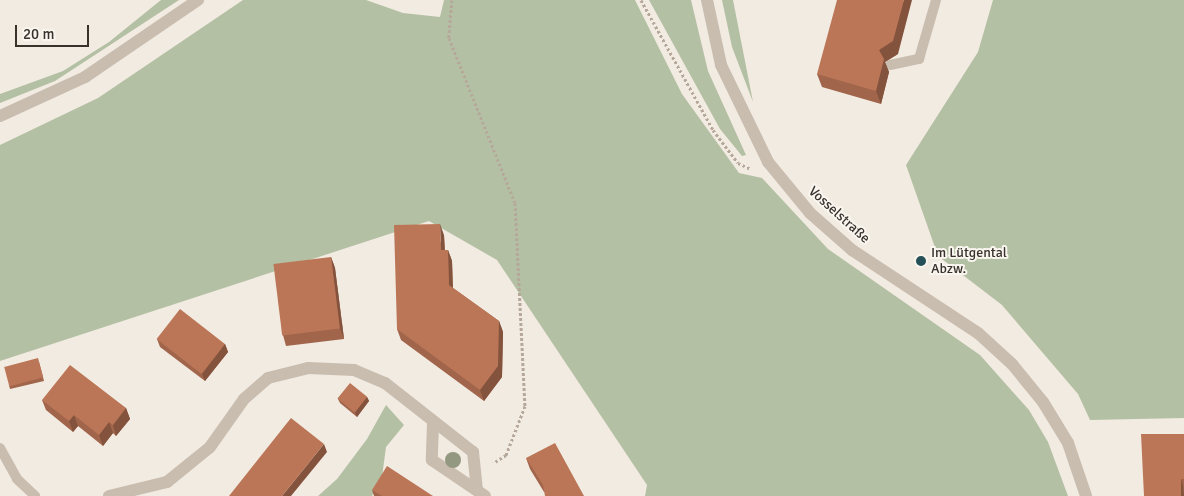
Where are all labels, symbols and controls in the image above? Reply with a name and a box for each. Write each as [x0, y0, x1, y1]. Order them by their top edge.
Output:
scale bar [18, 15, 91, 47]
text: 20 m [23, 25, 54, 43]
street label: Vosselstraße [805, 183, 873, 247]
place label: Im Lütgental Abzw. [931, 245, 1007, 278]
marker: Im Lütgental Abzw. [915, 255, 927, 267]

